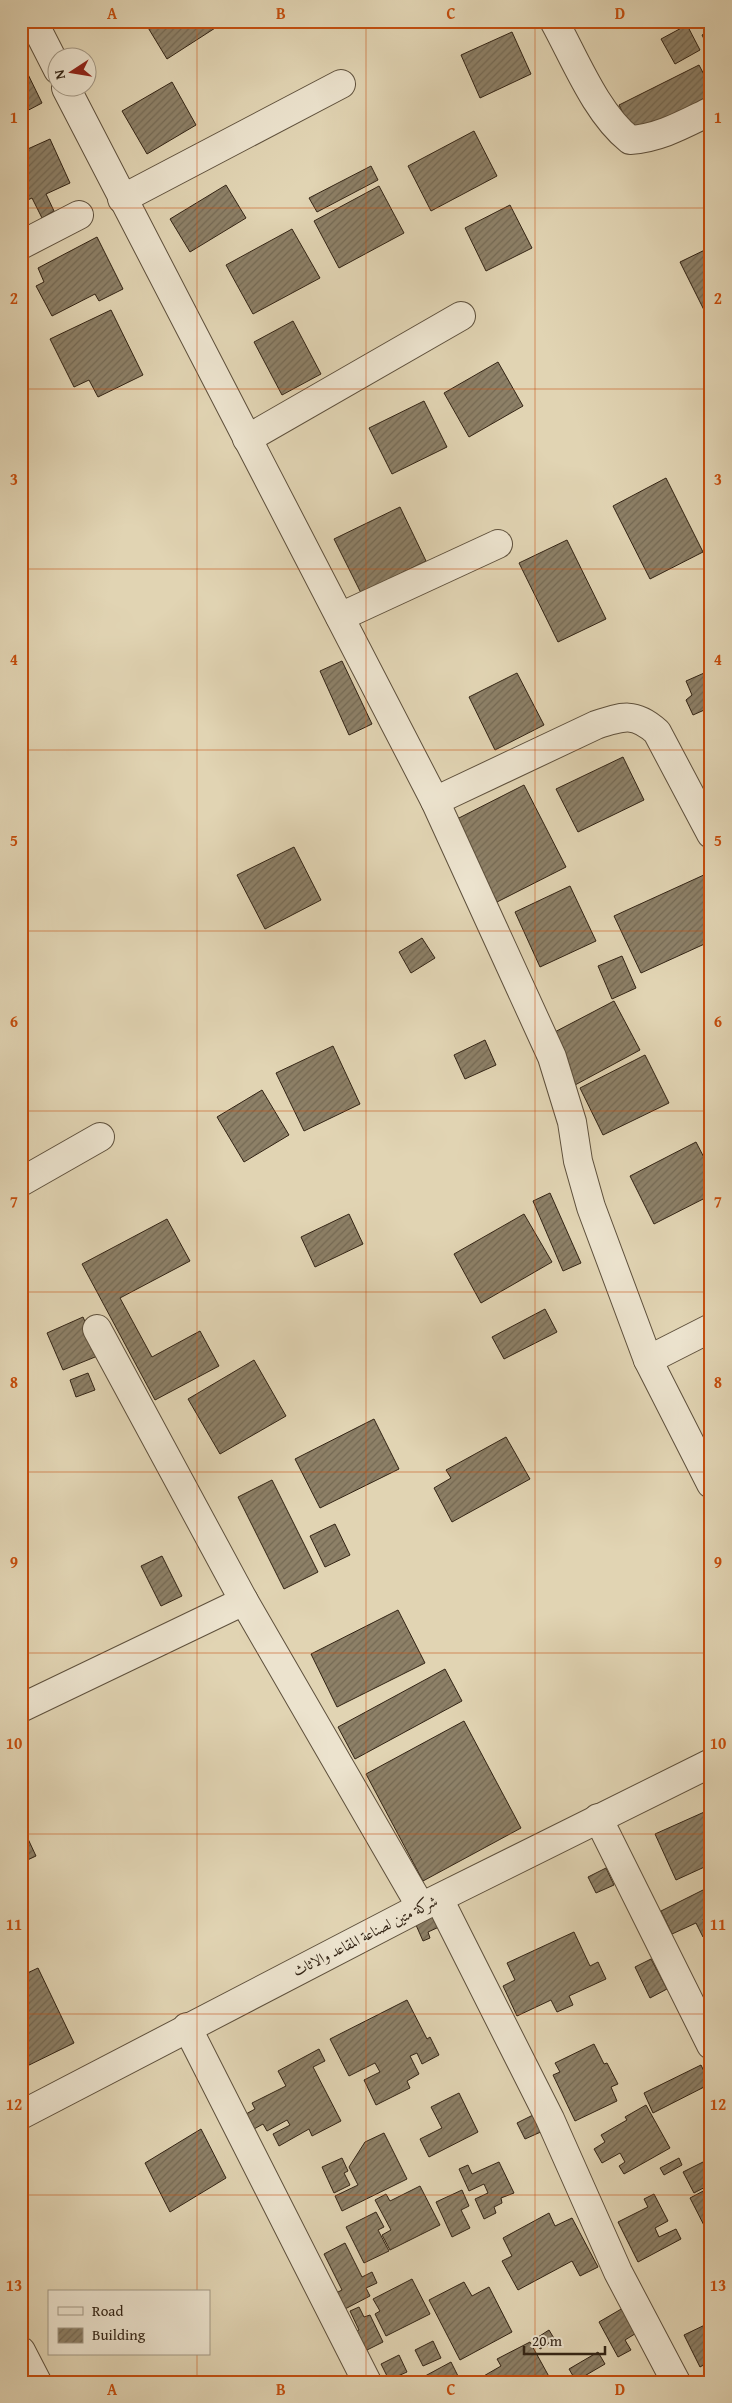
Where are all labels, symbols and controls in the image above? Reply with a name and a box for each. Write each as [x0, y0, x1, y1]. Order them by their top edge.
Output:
text: A [107, 1, 118, 25]
text: B [276, 1, 286, 25]
text: C [446, 1, 456, 25]
text: D [615, 1, 625, 25]
north arrow [48, 48, 98, 98]
text: N [48, 67, 70, 81]
text: 1 [10, 105, 18, 129]
text: 1 [714, 105, 722, 129]
text: 2 [10, 286, 18, 310]
text: 2 [714, 286, 722, 310]
text: 3 [10, 467, 18, 491]
text: 3 [714, 467, 722, 491]
text: 4 [10, 647, 18, 671]
text: 4 [714, 647, 722, 671]
text: 5 [10, 828, 18, 852]
text: 5 [714, 828, 722, 852]
text: 6 [10, 1009, 18, 1033]
text: 6 [714, 1009, 722, 1033]
text: 7 [10, 1189, 18, 1213]
text: 7 [714, 1189, 722, 1213]
text: 8 [10, 1370, 18, 1394]
text: 8 [714, 1370, 722, 1394]
text: 9 [10, 1550, 18, 1574]
text: 9 [714, 1550, 722, 1574]
text: 10 [6, 1731, 22, 1755]
text: 10 [710, 1731, 726, 1755]
street label: شركة متين لصناعة المقاعد والاثاث [289, 1890, 441, 1981]
text: 11 [6, 1912, 22, 1936]
text: 11 [710, 1912, 726, 1936]
text: 12 [6, 2092, 22, 2116]
text: 12 [710, 2092, 726, 2116]
text: 13 [6, 2273, 22, 2297]
text: 13 [710, 2273, 726, 2297]
legend [48, 2290, 210, 2356]
text: Road [92, 2300, 123, 2321]
scale bar [524, 2323, 606, 2355]
text: Building [92, 2324, 146, 2345]
text: 20 m [532, 2330, 563, 2351]
text: A [107, 2377, 118, 2401]
text: B [276, 2377, 286, 2401]
text: C [446, 2377, 456, 2401]
text: D [615, 2377, 625, 2401]

